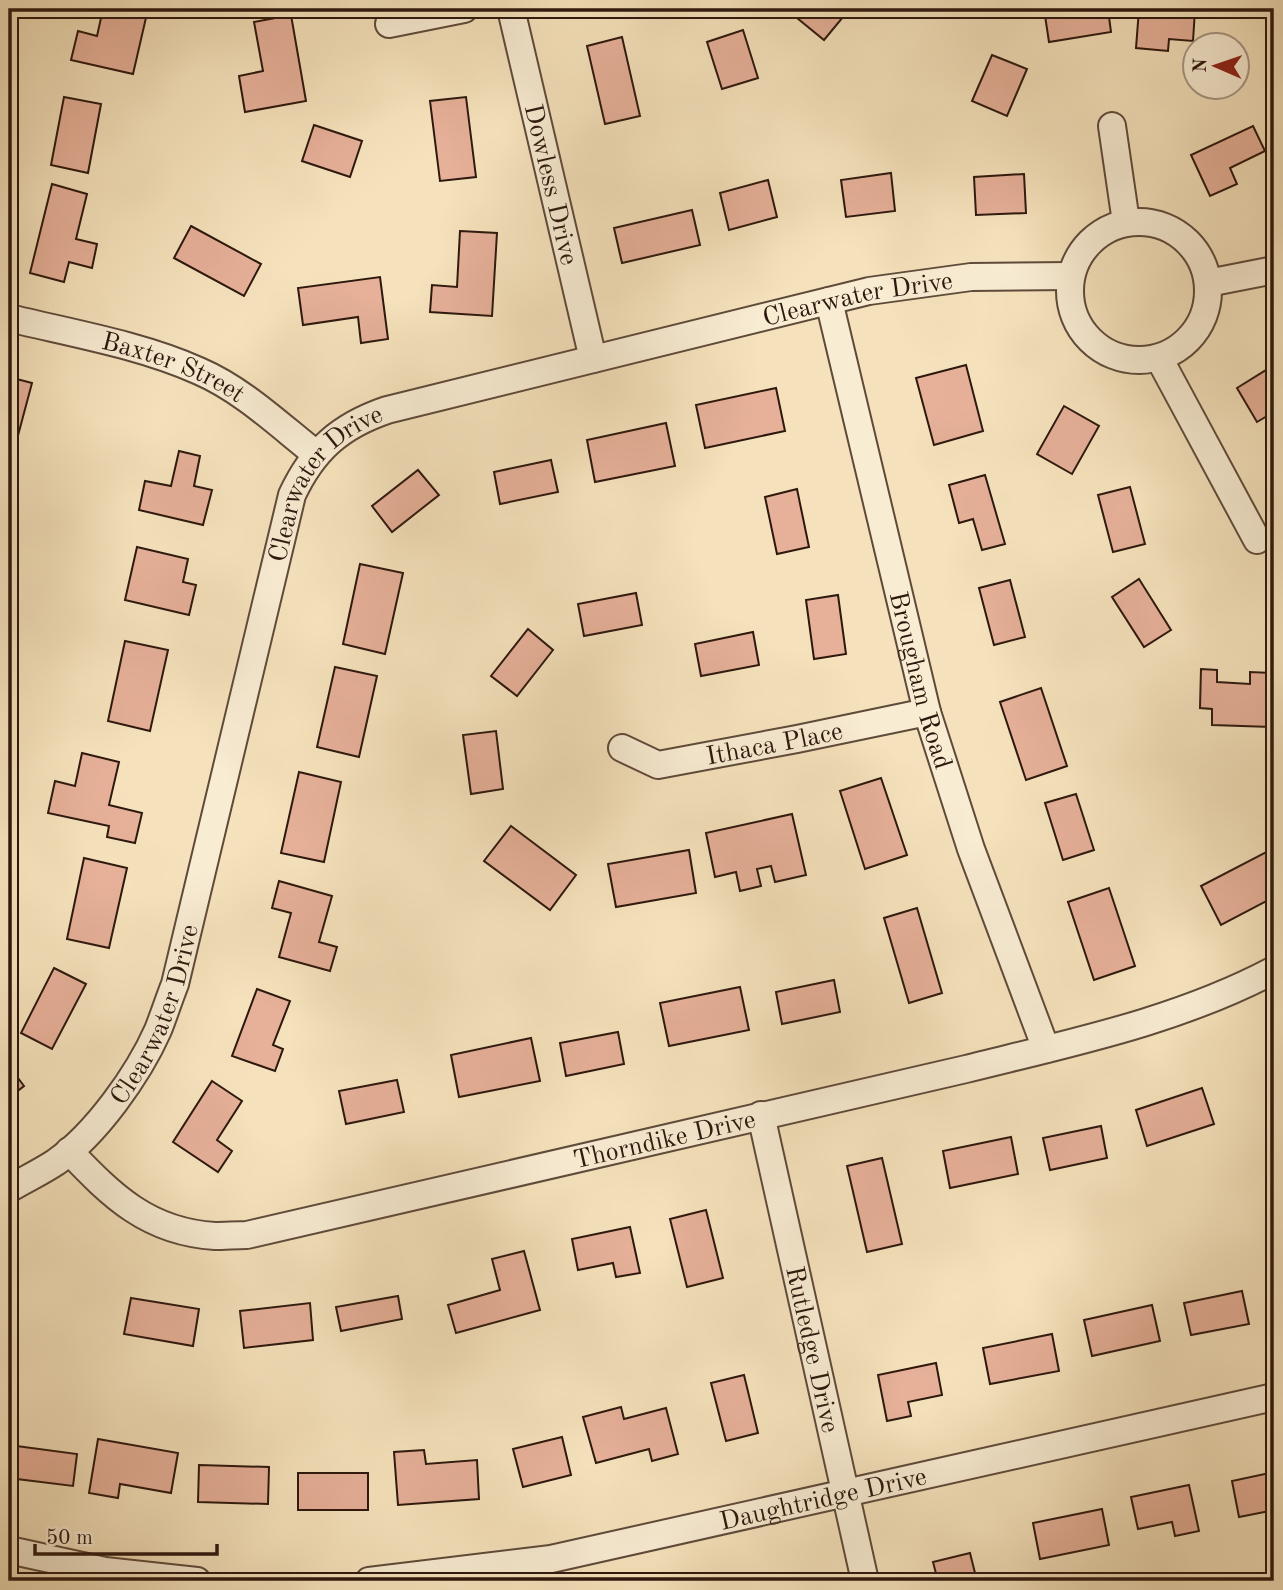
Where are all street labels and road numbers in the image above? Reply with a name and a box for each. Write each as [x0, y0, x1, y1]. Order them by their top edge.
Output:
street label: Dowless Drive [519, 102, 582, 268]
street label: Clearwater Drive [760, 269, 955, 332]
street label: Baxter Street [99, 329, 249, 408]
street label: Clearwater Drive [265, 402, 386, 565]
street label: Brougham Road [884, 589, 955, 772]
street label: Ithaca Place [704, 719, 845, 771]
street label: Clearwater Drive [106, 922, 204, 1110]
street label: Thorndike Drive [571, 1107, 758, 1174]
street label: Rutledge Drive [780, 1264, 843, 1435]
street label: Daughtridge Drive [717, 1464, 929, 1536]

